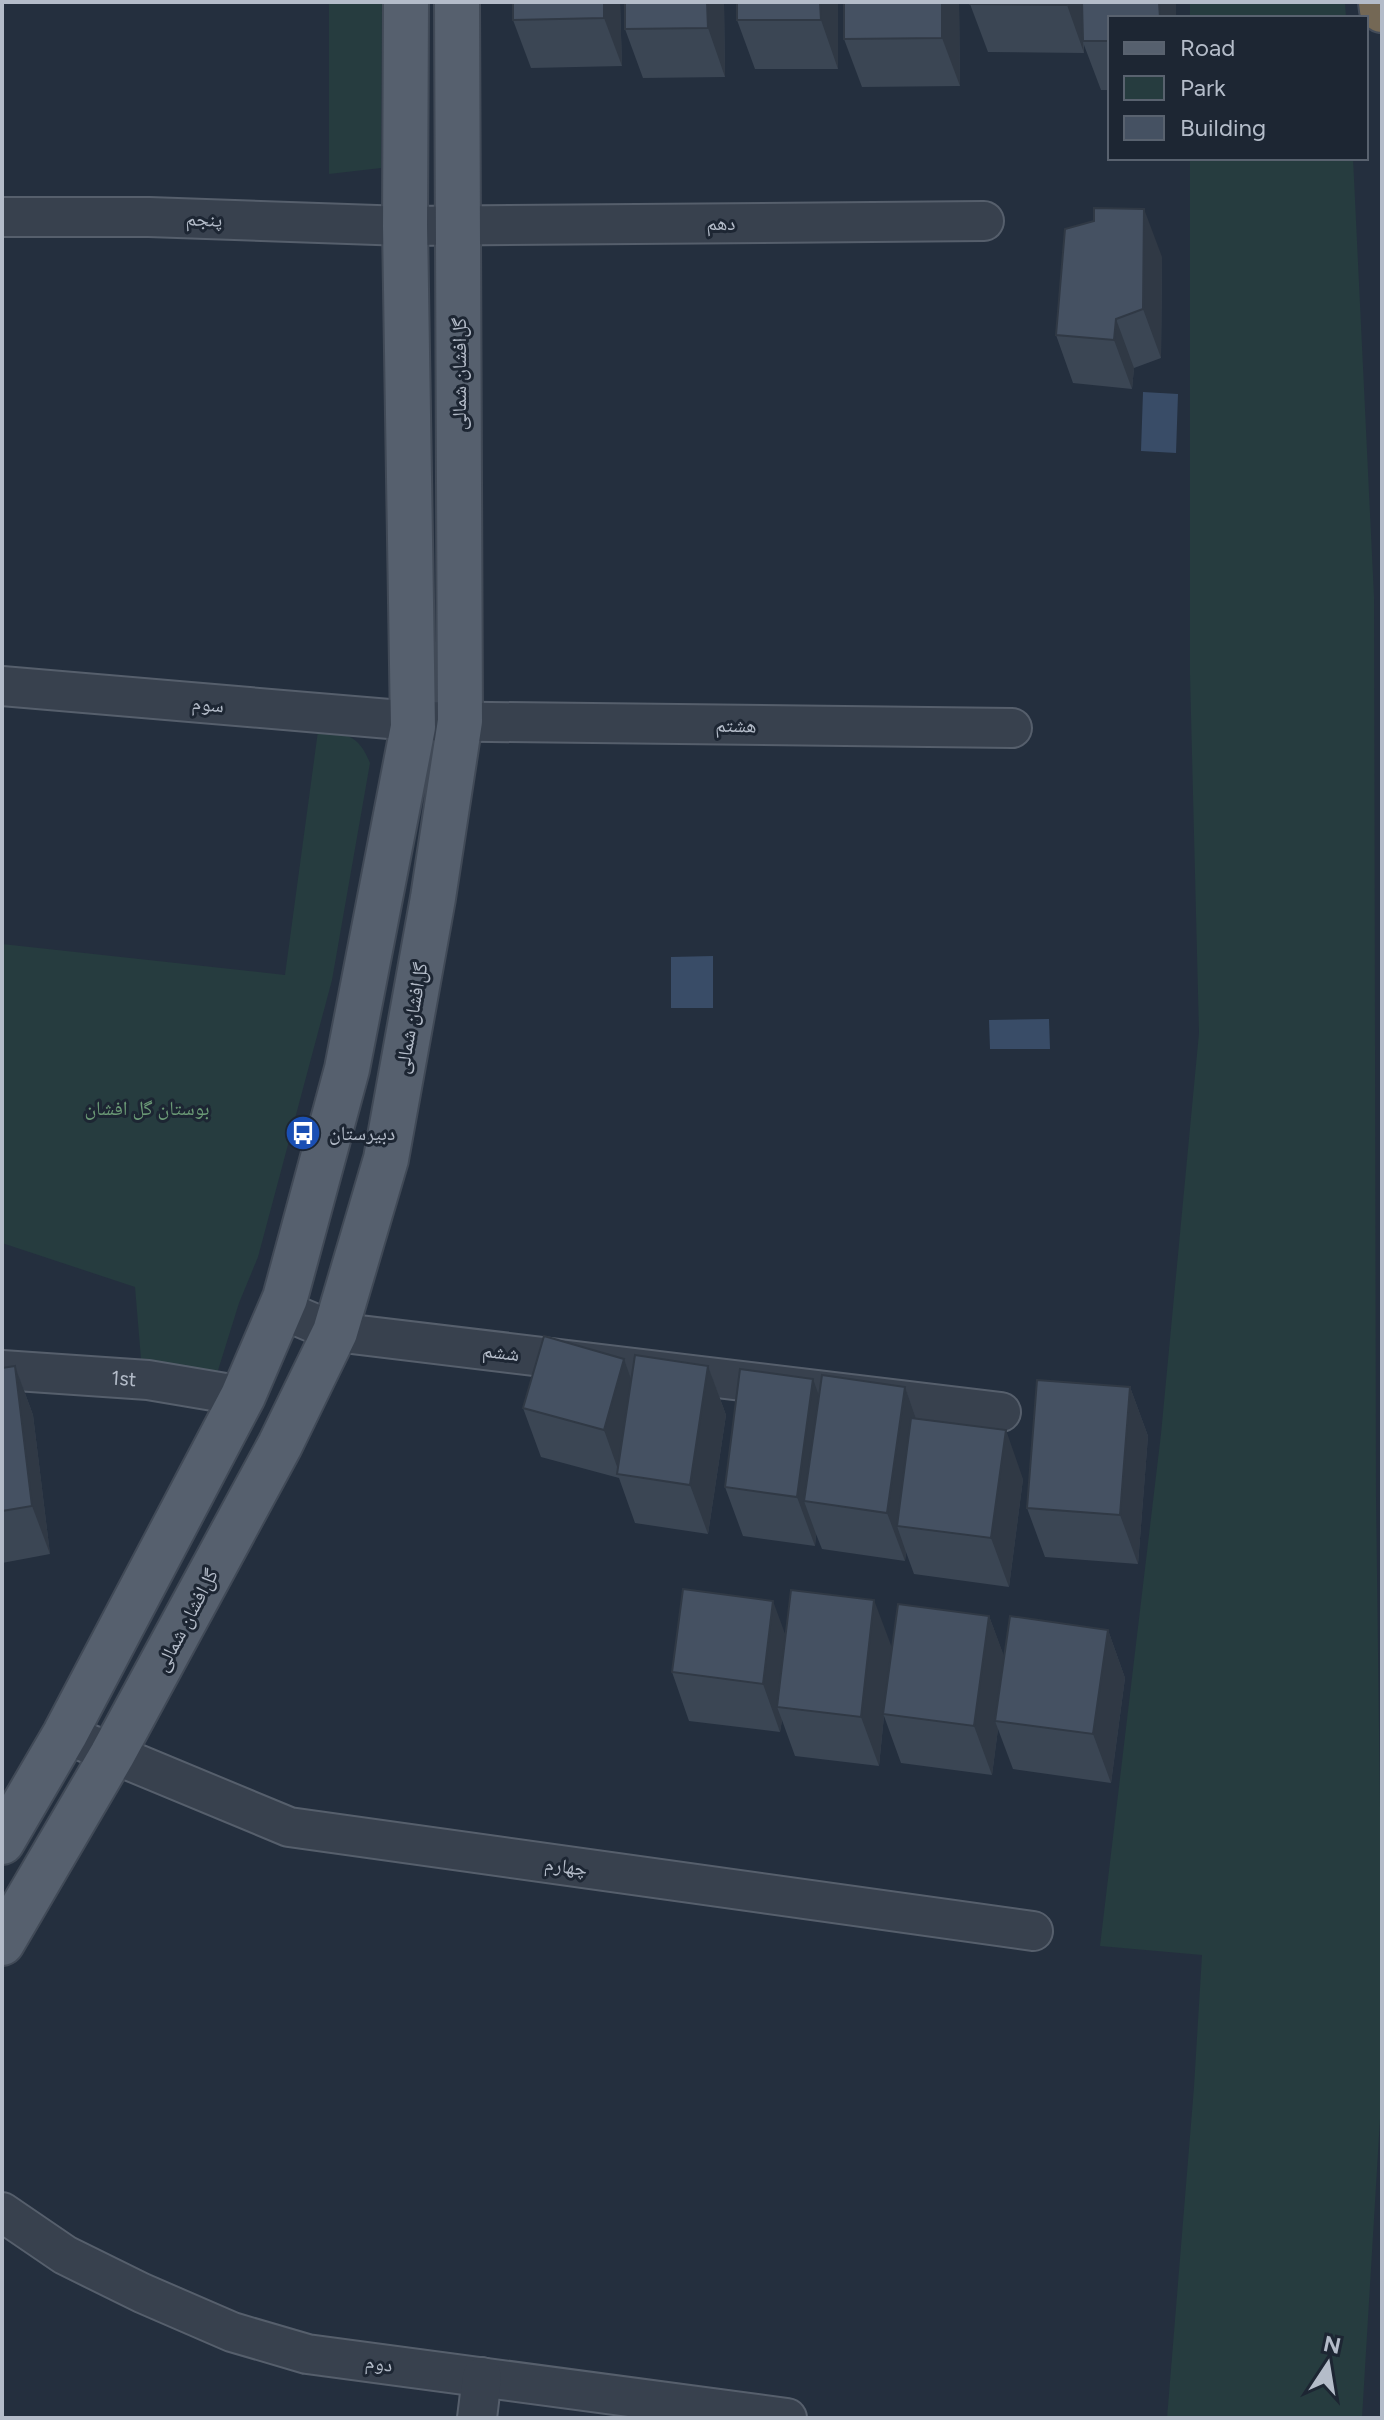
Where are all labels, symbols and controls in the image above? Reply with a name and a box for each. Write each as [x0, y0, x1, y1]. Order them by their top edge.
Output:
legend [1108, 16, 1368, 160]
text: Road [1180, 33, 1235, 62]
text: Park [1180, 73, 1226, 102]
text: Building [1180, 113, 1266, 142]
street label: پنجم [185, 206, 223, 234]
street label: دهم [706, 211, 736, 237]
street label: گل‌افشان شمالی [447, 318, 471, 430]
street label: سوم [191, 691, 225, 719]
street label: هشتم [715, 713, 757, 739]
street label: گل‌افشان شمالی [389, 960, 433, 1076]
park label: بوستان گل افشان [84, 1096, 210, 1120]
bus stop icon: دبیرستان [284, 1114, 322, 1152]
place label: دبیرستان [329, 1121, 395, 1145]
street label: ششم [481, 1338, 521, 1368]
street label: 1st [110, 1366, 137, 1391]
street label: گل‌افشان شمالی [149, 1564, 223, 1675]
street label: چهارم [543, 1851, 589, 1883]
north arrow [1288, 2324, 1368, 2404]
text: N [1321, 2330, 1343, 2360]
street label: دوم [363, 2349, 394, 2379]

